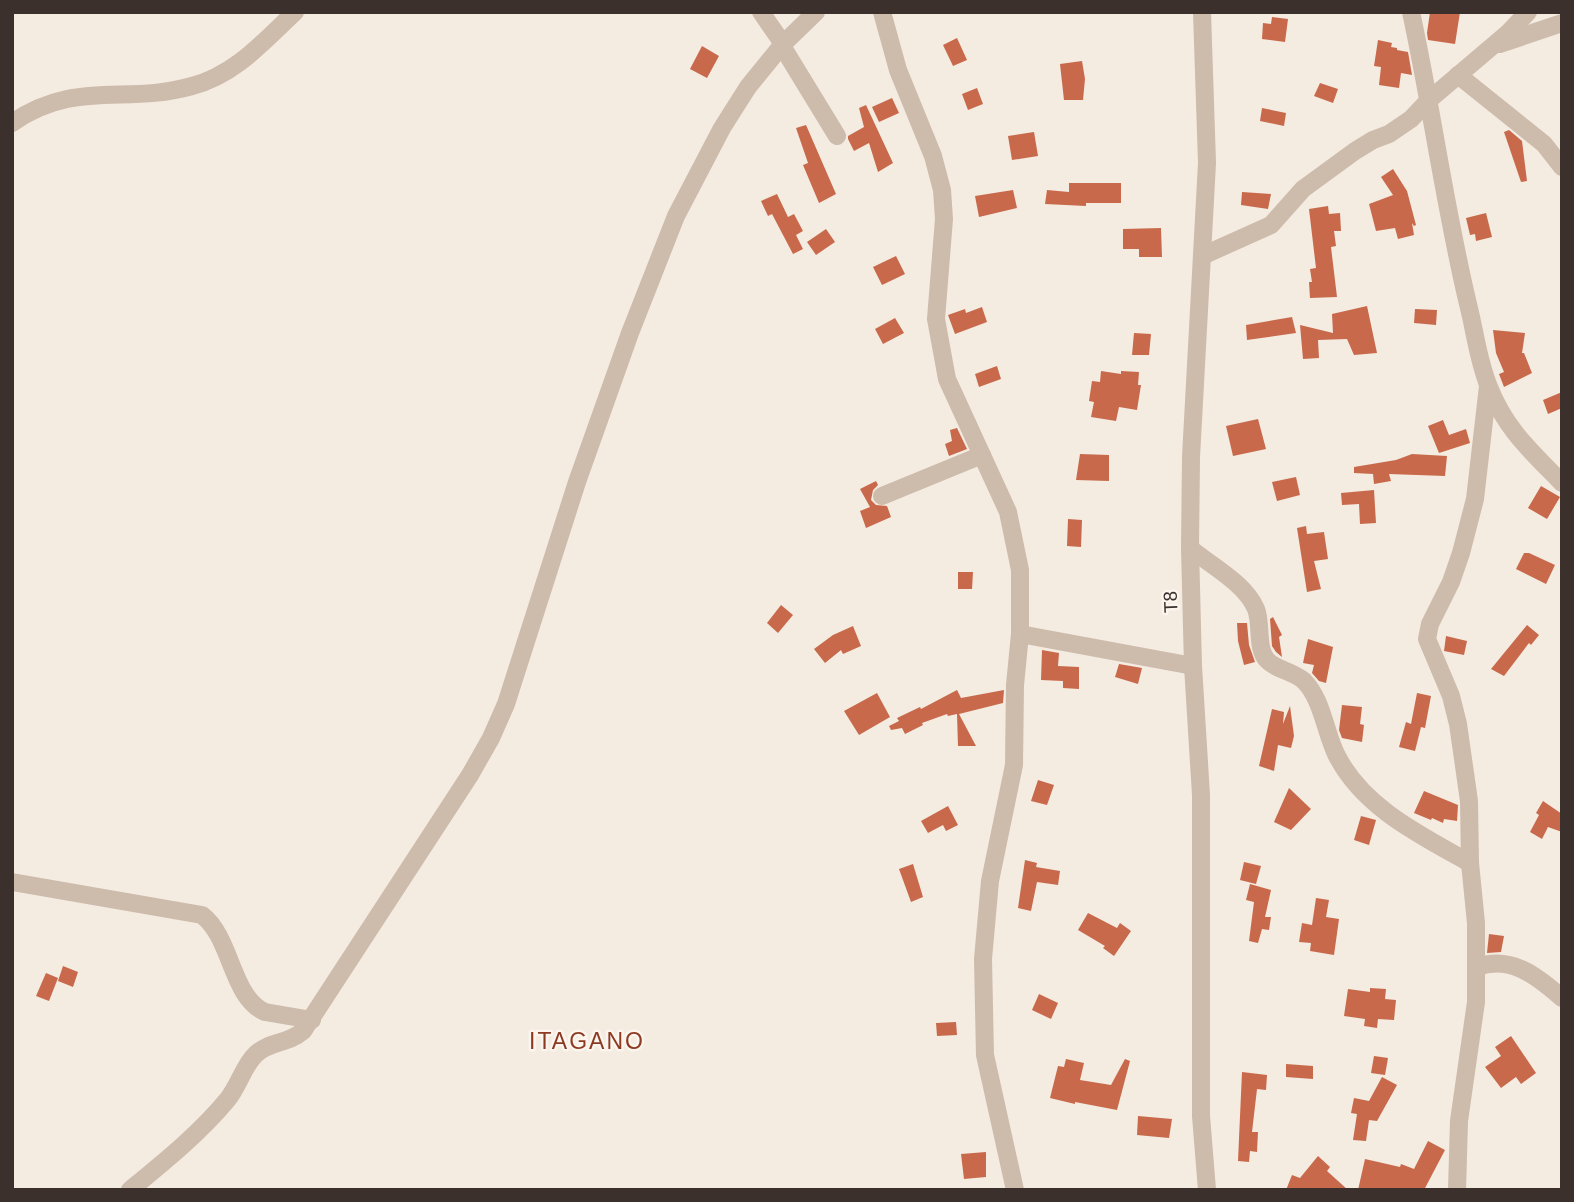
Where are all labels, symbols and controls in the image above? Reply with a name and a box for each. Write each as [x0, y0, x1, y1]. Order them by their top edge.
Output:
street label: T8 [1160, 591, 1181, 613]
district label: ITAGANO [529, 1028, 645, 1054]

